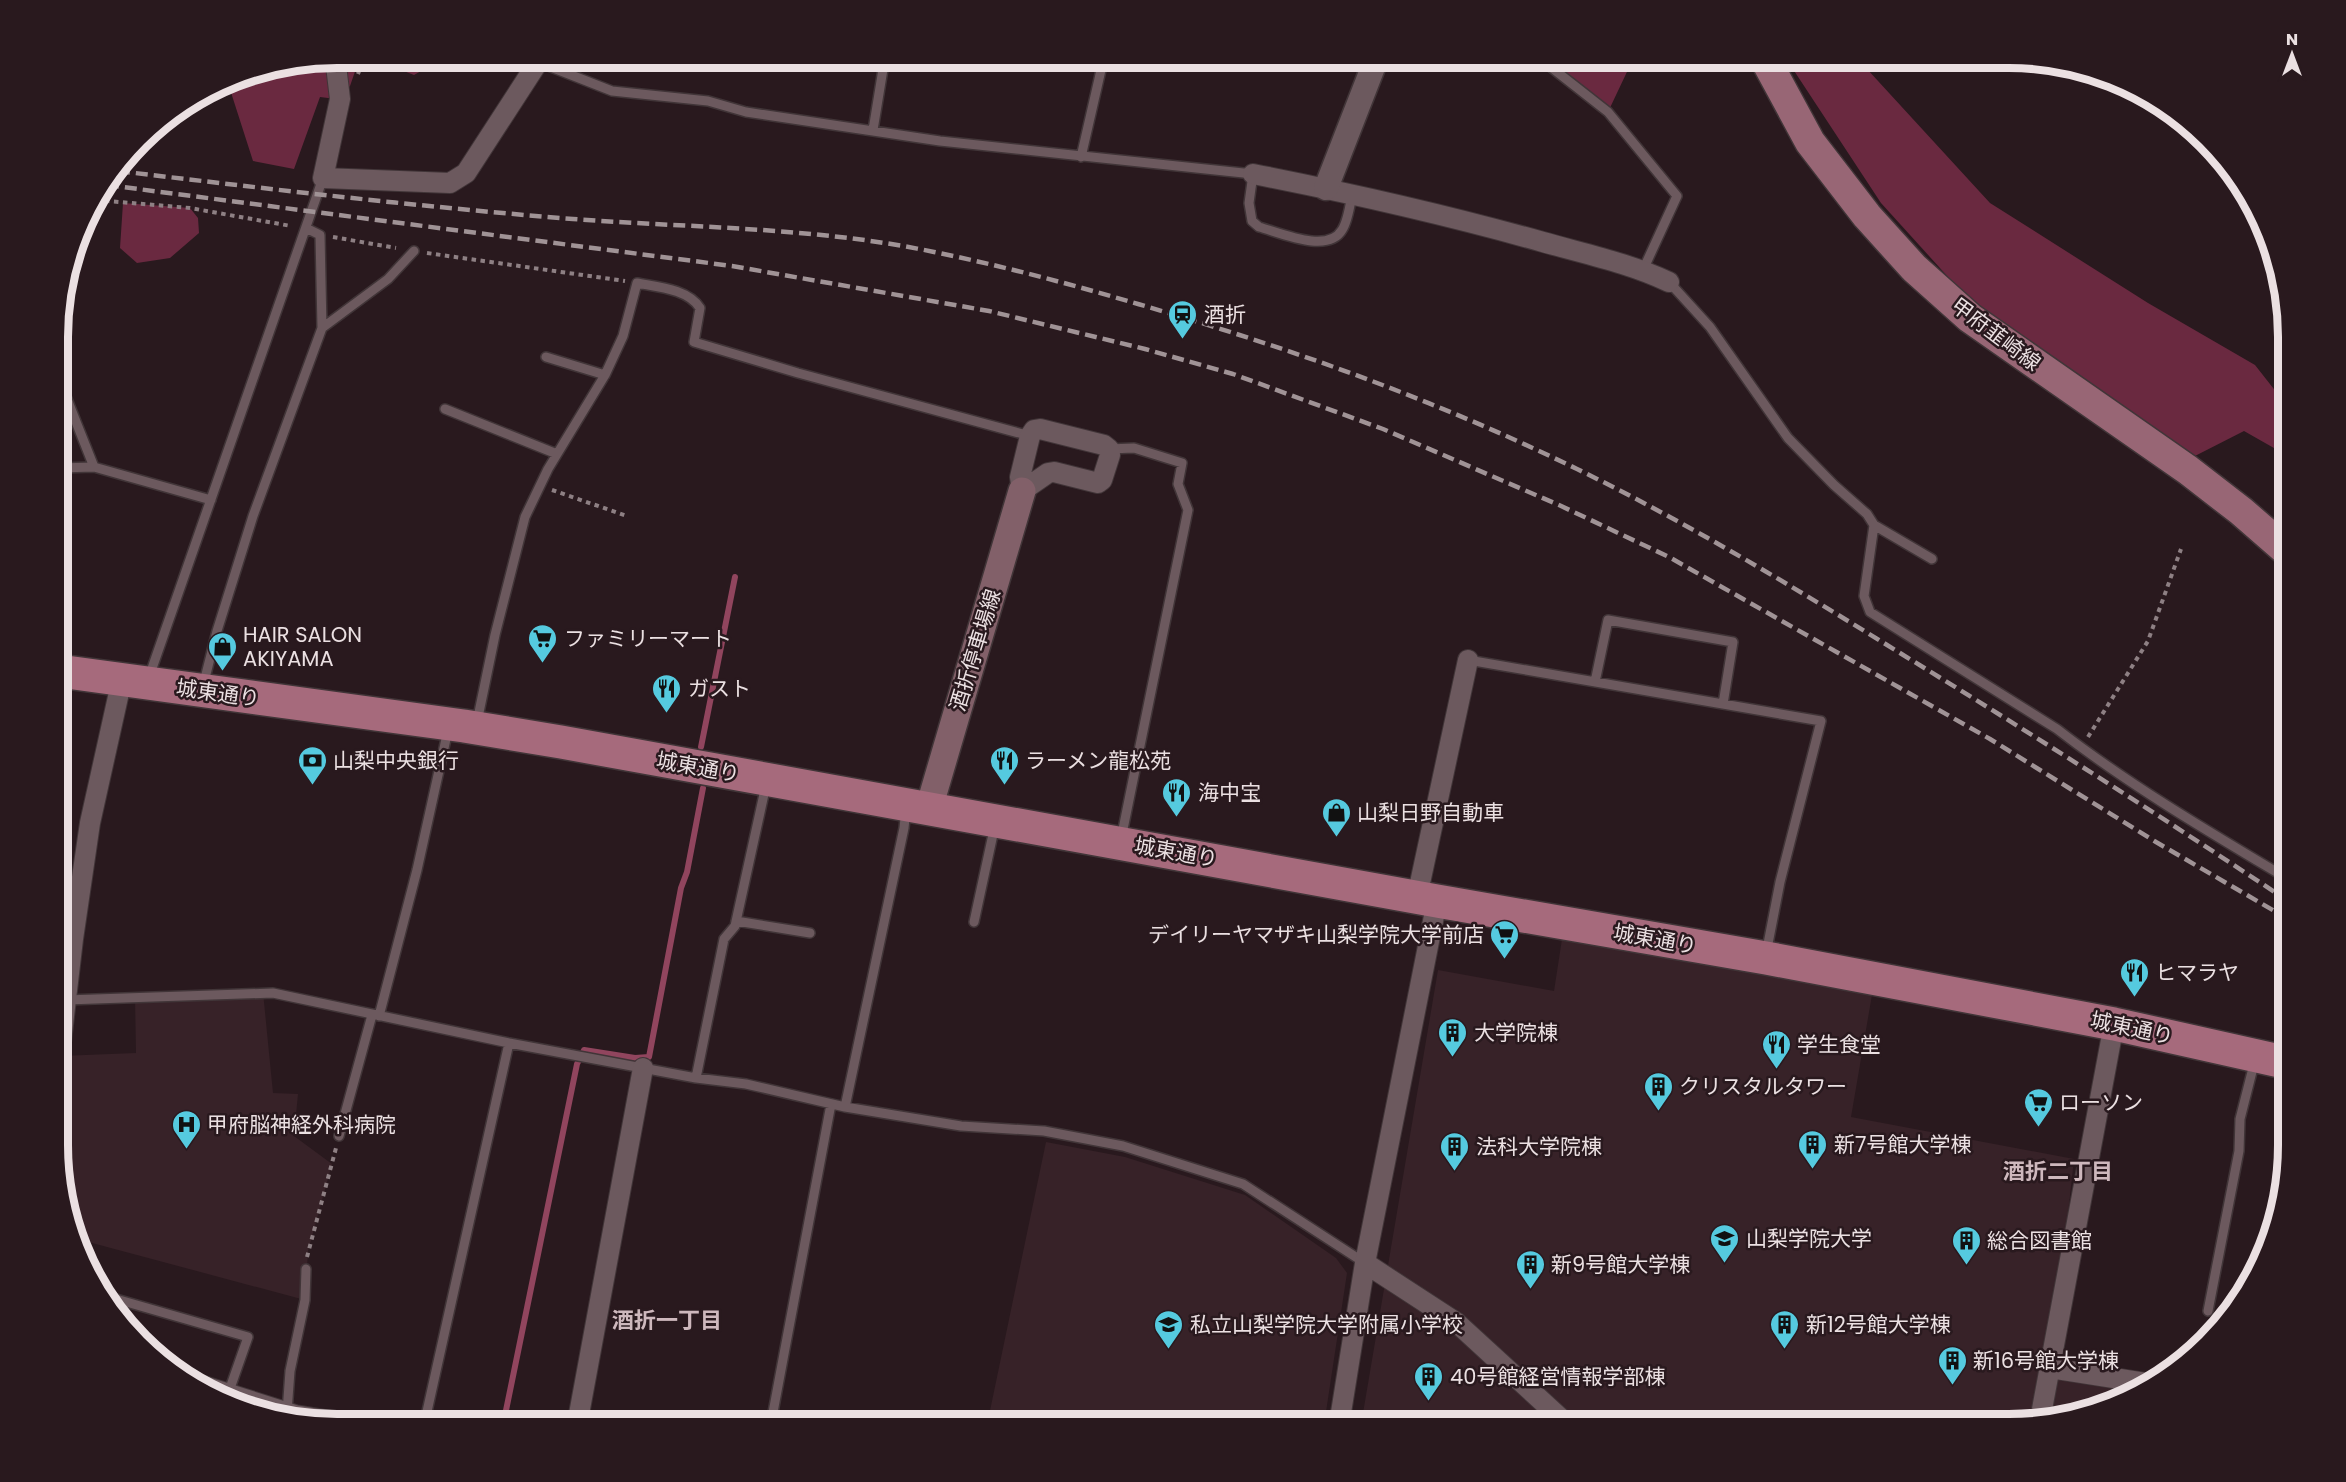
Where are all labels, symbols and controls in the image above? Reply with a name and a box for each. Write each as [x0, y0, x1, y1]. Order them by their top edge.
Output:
north arrow [2262, 24, 2322, 84]
text: N [2286, 28, 2298, 51]
street label: 甲府韮崎線 [1945, 291, 2047, 377]
station icon: 酒折 [1167, 298, 1199, 340]
place label: 酒折 [1204, 300, 1246, 329]
street label: 酒折停車場線 [943, 586, 1007, 714]
place label: HAIR SALON AKIYAMA [243, 620, 362, 673]
supermarket icon: ファミリーマート [527, 622, 559, 664]
place label: ファミリーマート [564, 624, 732, 653]
shop icon: HAIR SALON AKIYAMA [206, 630, 238, 672]
restaurant icon: ガスト [651, 672, 683, 714]
street label: 城東通り [174, 673, 262, 713]
place label: ガスト [688, 674, 751, 703]
bank icon: 山梨中央銀行 [296, 744, 328, 786]
restaurant icon: ラーメン龍松苑 [988, 744, 1020, 786]
street label: 城東通り [654, 745, 742, 789]
place label: 山梨中央銀行 [333, 746, 459, 775]
place label: ラーメン龍松苑 [1025, 746, 1171, 775]
restaurant icon: 海中宝 [1161, 776, 1193, 818]
place label: 海中宝 [1198, 778, 1261, 807]
shop icon: 山梨日野自動車 [1320, 796, 1352, 838]
place label: 山梨日野自動車 [1357, 798, 1504, 827]
street label: 城東通り [1132, 830, 1220, 874]
street label: 城東通り [1611, 917, 1699, 961]
supermarket icon: デイリーヤマザキ山梨学院大学前店 [1489, 918, 1521, 960]
place label: デイリーヤマザキ山梨学院大学前店 [1148, 920, 1484, 949]
restaurant icon: ヒマラヤ [2118, 956, 2150, 998]
place label: ヒマラヤ [2155, 958, 2239, 987]
street label: 城東通り [2088, 1005, 2176, 1051]
building icon: 大学院棟 [1437, 1016, 1469, 1058]
place label: 大学院棟 [1474, 1018, 1558, 1047]
restaurant icon: 学生食堂 [1760, 1028, 1792, 1070]
place label: 学生食堂 [1797, 1030, 1881, 1059]
building icon: クリスタルタワー [1642, 1070, 1674, 1112]
place label: クリスタルタワー [1679, 1072, 1847, 1101]
supermarket icon: ローソン [2022, 1086, 2054, 1128]
place label: ローソン [2059, 1088, 2143, 1117]
hospital icon: 甲府脳神経外科病院 [170, 1108, 202, 1150]
place label: 甲府脳神経外科病院 [207, 1110, 396, 1139]
building icon: 新7号館大学棟 [1797, 1128, 1829, 1170]
building icon: 法科大学院棟 [1439, 1130, 1471, 1172]
place label: 新7号館大学棟 [1834, 1130, 1971, 1159]
place label: 法科大学院棟 [1476, 1132, 1602, 1161]
district label: 酒折二丁目 [2003, 1156, 2113, 1187]
school or university icon: 山梨学院大学 [1709, 1222, 1741, 1264]
place label: 山梨学院大学 [1746, 1224, 1872, 1253]
building icon: 総合図書館 [1950, 1224, 1982, 1266]
place label: 総合図書館 [1987, 1226, 2092, 1255]
building icon: 新9号館大学棟 [1514, 1248, 1546, 1290]
place label: 新9号館大学棟 [1551, 1250, 1690, 1279]
district label: 酒折一丁目 [612, 1305, 722, 1336]
school or university icon: 私立山梨学院大学附属小学校 [1153, 1308, 1185, 1350]
building icon: 新12号館大学棟 [1769, 1308, 1801, 1350]
place label: 私立山梨学院大学附属小学校 [1190, 1310, 1463, 1339]
place label: 新12号館大学棟 [1806, 1310, 1951, 1339]
building icon: 新16号館大学棟 [1936, 1344, 1968, 1386]
place label: 新16号館大学棟 [1973, 1346, 2119, 1375]
building icon: 40号館経営情報学部棟 [1413, 1360, 1445, 1402]
place label: 40号館経営情報学部棟 [1450, 1362, 1665, 1391]

